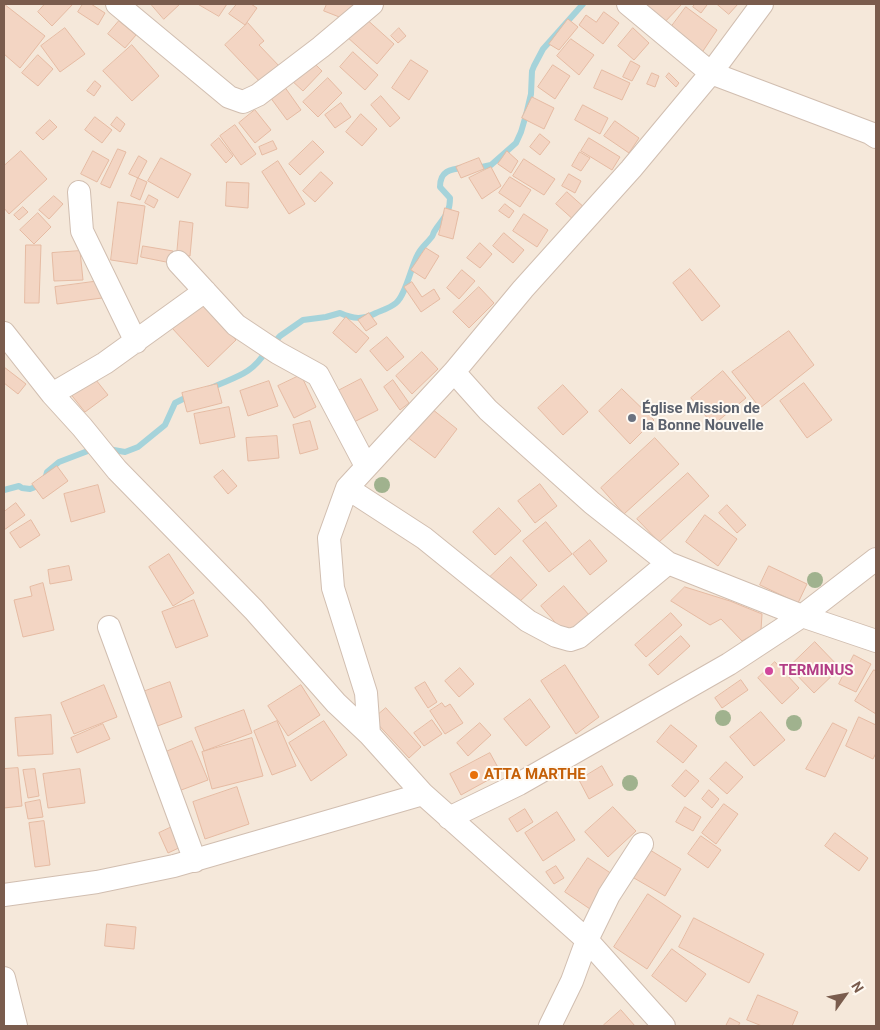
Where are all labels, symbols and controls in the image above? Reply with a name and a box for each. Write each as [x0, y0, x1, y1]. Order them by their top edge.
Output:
place label: Église Mission de la Bonne Nouvelle [642, 400, 764, 435]
marker: Église Mission de la Bonne Nouvelle [626, 412, 638, 424]
place label: TERMINUS [779, 662, 854, 680]
marker: TERMINUS [763, 665, 775, 677]
place label: ATTA MARTHE [484, 766, 586, 784]
marker: ATTA MARTHE [468, 769, 480, 781]
north arrow [820, 970, 870, 1020]
text: N [848, 979, 867, 995]

